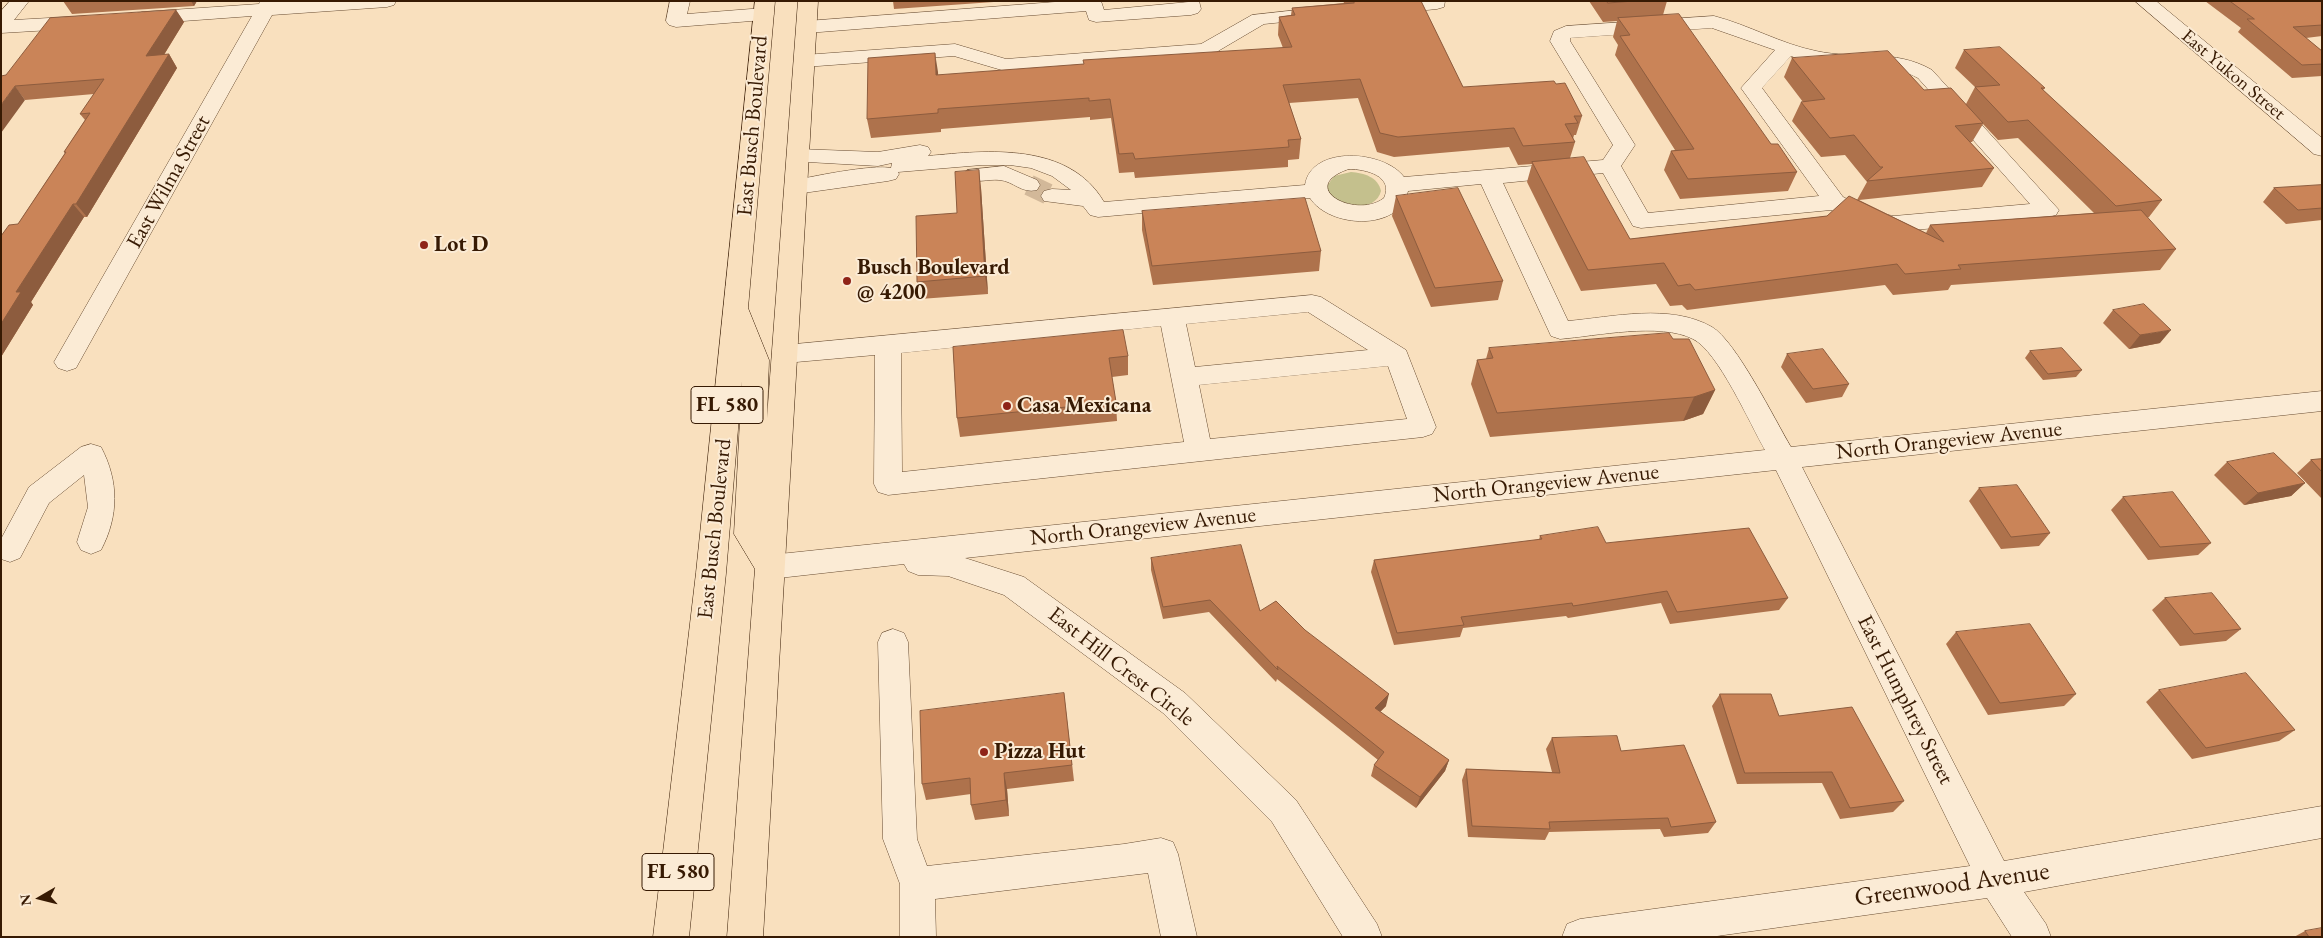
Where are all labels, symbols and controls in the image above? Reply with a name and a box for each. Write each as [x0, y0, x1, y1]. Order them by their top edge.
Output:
street label: East Yukon Street [2176, 25, 2290, 125]
street label: East Busch Boulevard [732, 35, 774, 217]
street label: East Wilma Street [122, 111, 216, 253]
place label: Lot D [434, 232, 488, 258]
marker: Lot D [418, 239, 430, 251]
place label: Busch Boulevard @ 4200 [857, 255, 1010, 306]
marker: Busch Boulevard @ 4200 [841, 275, 853, 287]
road number: FL 580 [691, 386, 763, 424]
place label: Casa Mexicana [1017, 393, 1151, 419]
marker: Casa Mexicana [1001, 400, 1013, 412]
street label: North Orangeview Avenue [1835, 416, 2063, 466]
street label: East Busch Boulevard [692, 438, 738, 620]
street label: North Orangeview Avenue [1432, 459, 1660, 509]
street label: North Orangeview Avenue [1029, 502, 1257, 552]
street label: East Hill Crest Circle [1043, 602, 1199, 732]
street label: East Humphrey Street [1851, 611, 1959, 789]
place label: Pizza Hut [994, 739, 1086, 765]
marker: Pizza Hut [978, 746, 990, 758]
road number: FL 580 [642, 854, 714, 890]
street label: Greenwood Avenue [1852, 856, 2052, 914]
north arrow [15, 873, 65, 923]
text: N [15, 893, 35, 907]

